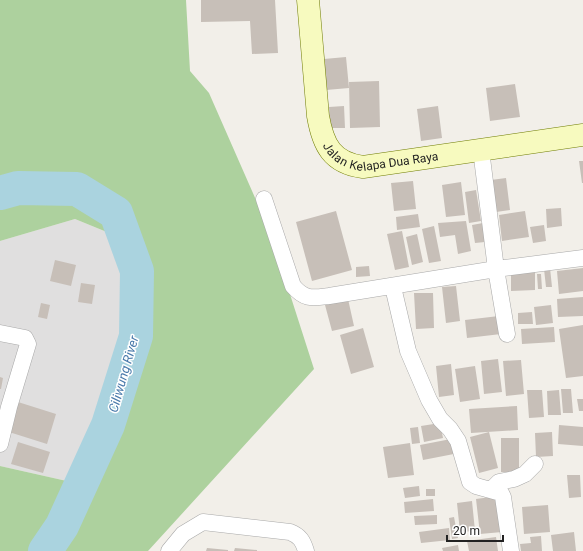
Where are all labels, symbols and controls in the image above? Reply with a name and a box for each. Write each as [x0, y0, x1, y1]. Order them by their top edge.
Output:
street label: Jalan Kelapa Dua Raya [320, 140, 439, 174]
water label: Ciliwung River [105, 333, 142, 414]
scale bar [447, 517, 503, 543]
text: 20 m [453, 524, 480, 538]

